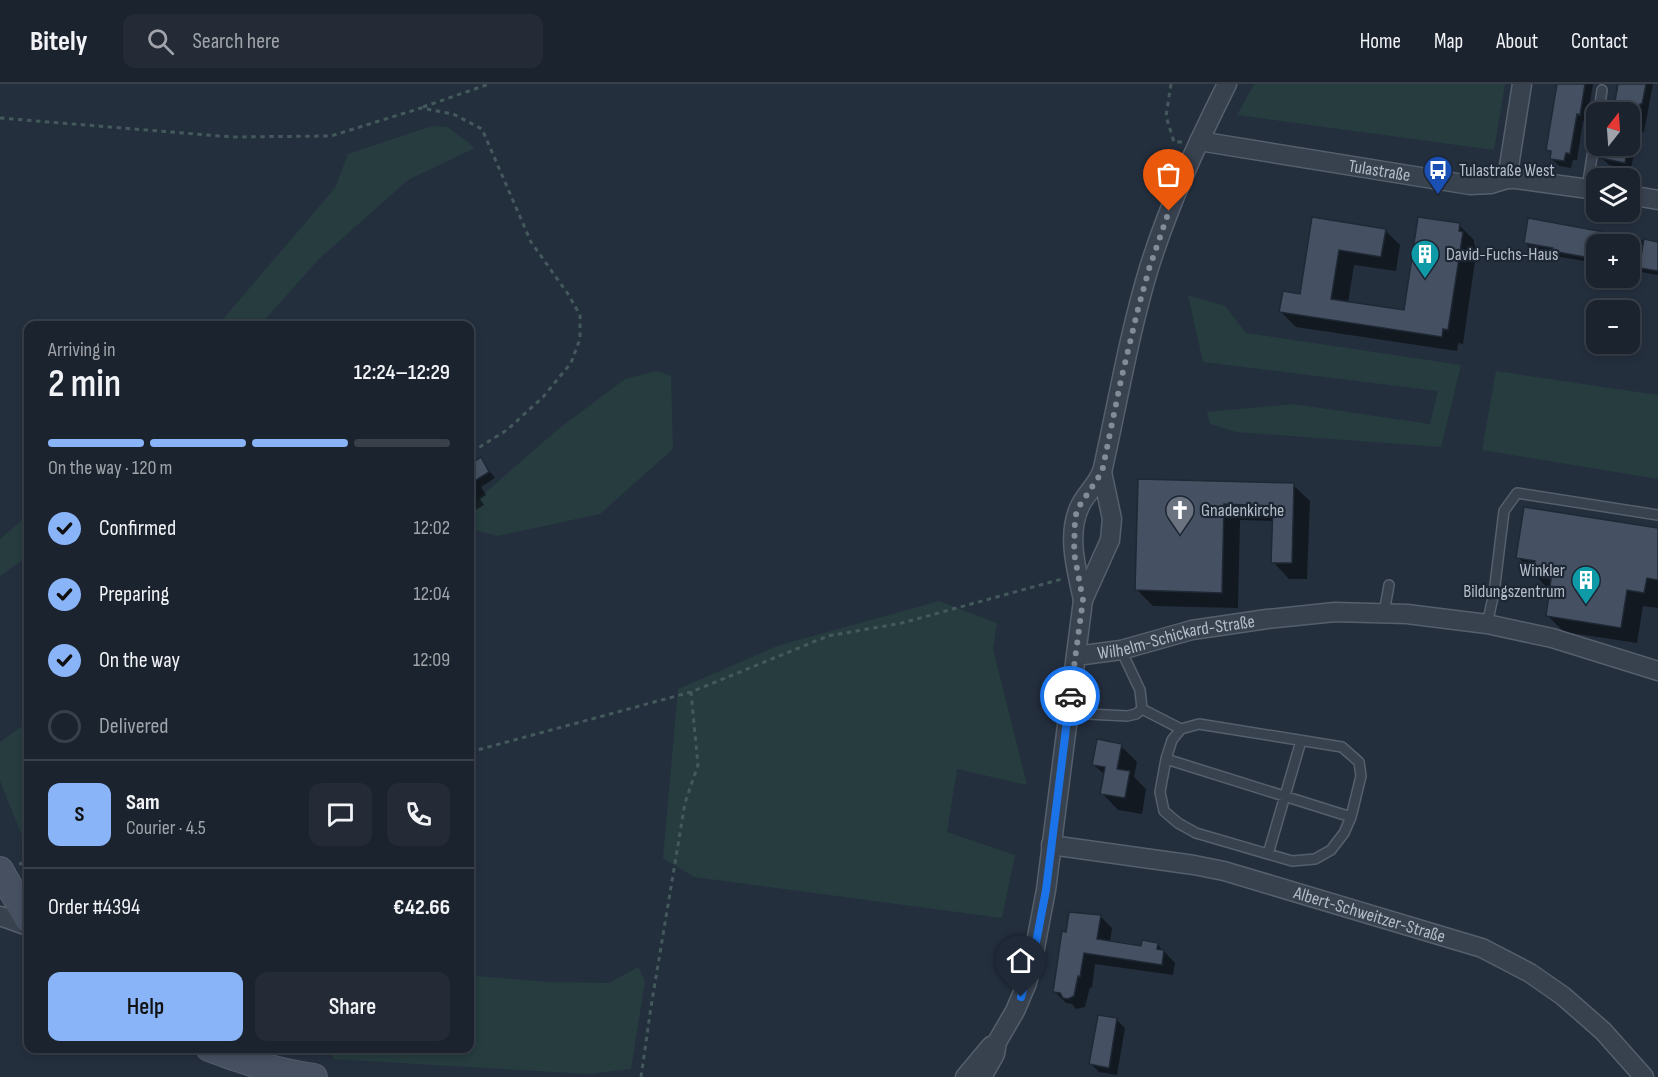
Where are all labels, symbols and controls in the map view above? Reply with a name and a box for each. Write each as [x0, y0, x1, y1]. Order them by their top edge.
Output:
search box [123, 14, 543, 68]
text: Bitely [30, 25, 87, 58]
icon: search [144, 25, 177, 58]
text: Search here [192, 28, 280, 55]
text: Home [1360, 29, 1401, 54]
text: Map [1434, 29, 1463, 54]
text: About [1496, 29, 1538, 54]
text: Contact [1571, 29, 1628, 54]
north arrow [1586, 102, 1640, 156]
map controls [1586, 102, 1640, 354]
pin [1143, 149, 1194, 211]
bus stop icon: Tulastraße West [1422, 154, 1454, 196]
street label: Tulastraße [1347, 155, 1412, 186]
icon: bag [1152, 158, 1185, 191]
place label: Tulastraße West [1459, 160, 1555, 181]
button: layers [1586, 168, 1640, 222]
button: + [1586, 234, 1640, 288]
building icon: David-Fuchs-Haus [1409, 238, 1441, 280]
place label: David-Fuchs-Haus [1446, 244, 1558, 265]
button: − [1586, 300, 1640, 354]
text: Arriving in [48, 338, 116, 362]
text: 12:24–12:29 [354, 359, 450, 386]
text: 2 min [48, 361, 121, 408]
text: On the way · 120 m [48, 456, 172, 480]
church icon: Gnadenkirche [1164, 494, 1196, 536]
place label: Gnadenkirche [1201, 500, 1284, 521]
icon: check [48, 512, 81, 545]
text: Confirmed [99, 515, 176, 542]
text: 12:02 [414, 516, 450, 540]
place label: Winkler Bildungszentrum [1463, 560, 1565, 602]
building icon: Winkler Bildungszentrum [1570, 564, 1602, 606]
icon: check [48, 578, 81, 611]
text: Preparing [99, 581, 169, 608]
text: 12:04 [414, 582, 450, 606]
street label: Wilhelm-Schickard-Straße [1096, 610, 1256, 664]
icon: check [48, 644, 81, 677]
text: On the way [99, 647, 180, 674]
text: 12:09 [413, 648, 450, 672]
courier [1040, 666, 1100, 726]
icon: car [1054, 680, 1087, 713]
text: Delivered [99, 713, 168, 740]
button: chat [309, 783, 372, 846]
button: phone [387, 783, 450, 846]
text: Sam [126, 789, 160, 816]
text: S [75, 801, 84, 828]
text: Courier · 4.5 [126, 816, 206, 840]
street label: Albert-Schweitzer-Straße [1290, 882, 1448, 947]
text: Order #4394 [48, 894, 140, 921]
text: €42.66 [393, 894, 450, 921]
pin [995, 935, 1046, 997]
icon: home [1004, 944, 1037, 977]
button: Help [48, 972, 243, 1041]
button: Share [255, 972, 450, 1041]

